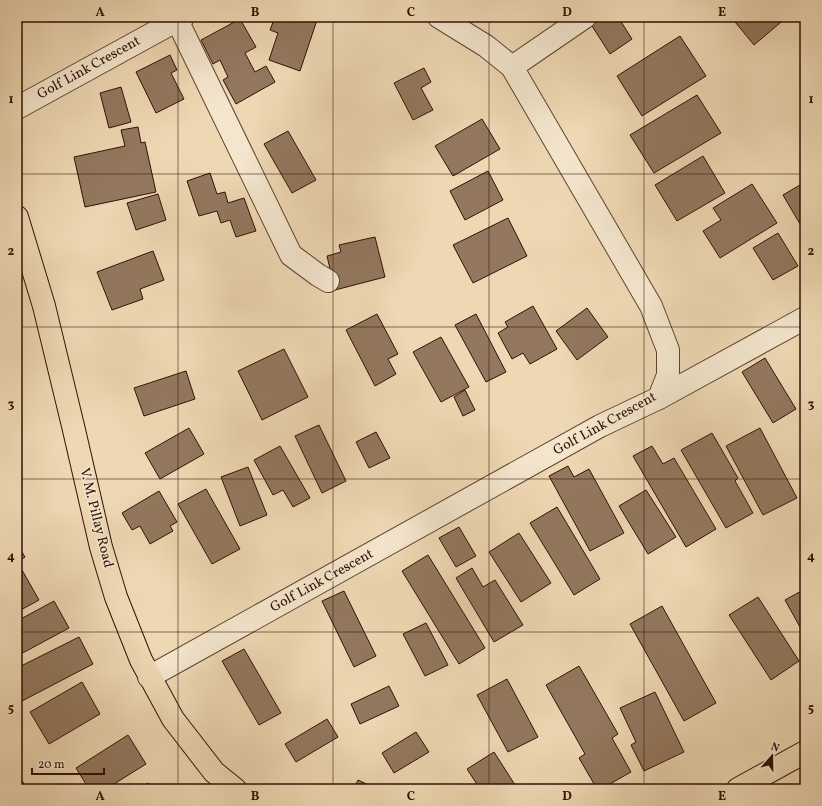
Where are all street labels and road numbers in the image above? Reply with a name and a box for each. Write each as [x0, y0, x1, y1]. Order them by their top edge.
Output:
street label: Golf Link Crescent [34, 32, 144, 104]
street label: Golf Link Crescent [550, 388, 660, 460]
street label: V. M. Pillay Road [74, 466, 118, 570]
street label: Golf Link Crescent [267, 545, 377, 617]

